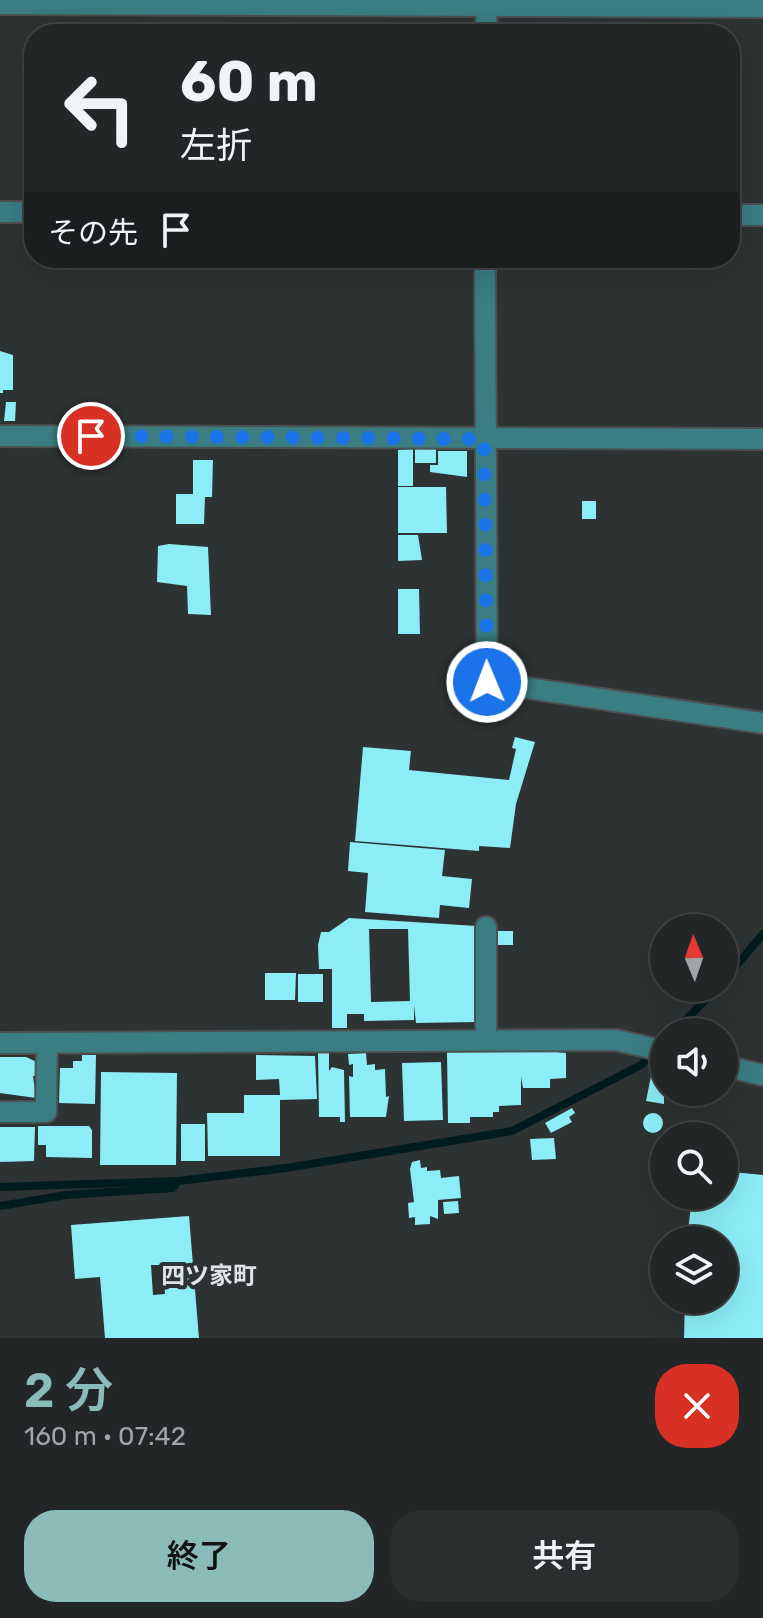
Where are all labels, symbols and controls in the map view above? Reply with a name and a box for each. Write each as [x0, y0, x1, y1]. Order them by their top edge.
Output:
text: 60 m [180, 49, 318, 115]
icon: left [48, 56, 152, 160]
text: 左折 [180, 124, 252, 167]
icon: arrive [154, 208, 198, 252]
text: その先 [48, 215, 138, 251]
pin [57, 402, 125, 470]
icon: arrive [69, 414, 113, 458]
position arrow [445, 640, 529, 724]
north arrow [650, 914, 738, 1002]
map controls [650, 914, 738, 1314]
button: sound [650, 1018, 738, 1106]
button: search [650, 1122, 738, 1210]
button: layers [650, 1226, 738, 1314]
district label: 四ツ家町 [161, 1262, 257, 1290]
text: 2 分 [24, 1362, 113, 1419]
button: close [655, 1364, 739, 1448]
text: 160 m · 07:42 [24, 1421, 186, 1452]
button: 終了 [24, 1510, 374, 1602]
button: 共有 [390, 1510, 739, 1602]

